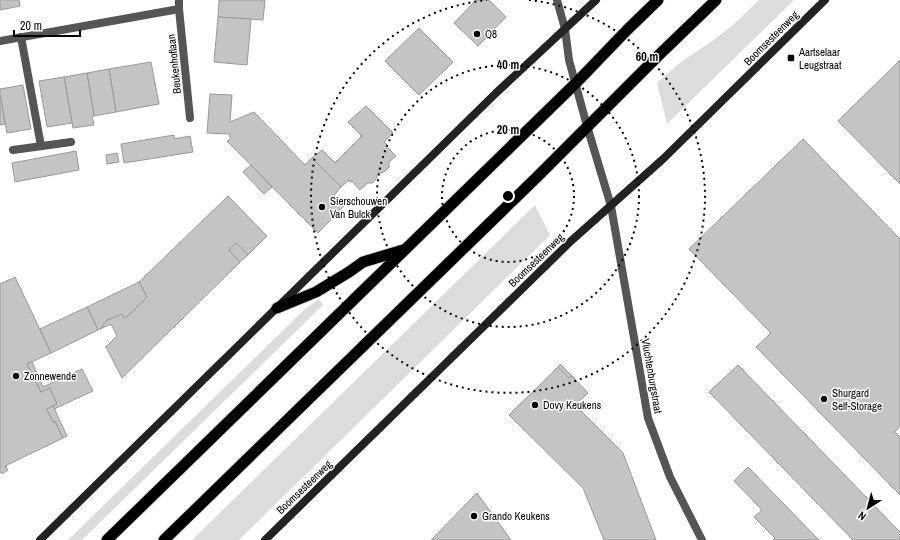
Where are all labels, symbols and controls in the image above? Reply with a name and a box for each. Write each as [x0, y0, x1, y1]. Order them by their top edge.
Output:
street label: Boomsesteenweg [741, 8, 801, 68]
scale bar [14, 12, 80, 38]
text: 20 m [20, 18, 42, 34]
place label: Q8 [485, 27, 497, 41]
marker: Q8 [472, 29, 482, 39]
street label: Beukenhoflaan [164, 33, 184, 95]
place label: Aartselaar Leugstraat [798, 45, 842, 72]
text: 60 m [636, 49, 658, 65]
marker: Aartselaar Leugstraat [786, 53, 796, 63]
text: 40 m [497, 57, 519, 73]
text: 20 m [497, 122, 519, 138]
centre of rings [501, 189, 515, 203]
place label: Sierschouwen Van Bulck [330, 194, 387, 221]
marker: Sierschouwen Van Bulck [317, 202, 327, 212]
street label: Boomsesteenweg [505, 230, 567, 290]
street label: Vluchtenburgstraat [639, 338, 666, 415]
place label: Zonnewende [24, 369, 76, 383]
marker: Zonnewende [11, 371, 21, 381]
place label: Shurgard Self-Storage [832, 386, 882, 413]
marker: Shurgard Self-Storage [819, 394, 829, 404]
place label: Dovy Keukens [543, 398, 602, 412]
marker: Dovy Keukens [530, 400, 540, 410]
street label: Boomsesteenweg [273, 457, 335, 517]
north arrow [848, 488, 888, 528]
place label: Grando Keukens [482, 509, 550, 523]
text: N [855, 509, 869, 524]
marker: Grando Keukens [469, 511, 479, 521]

